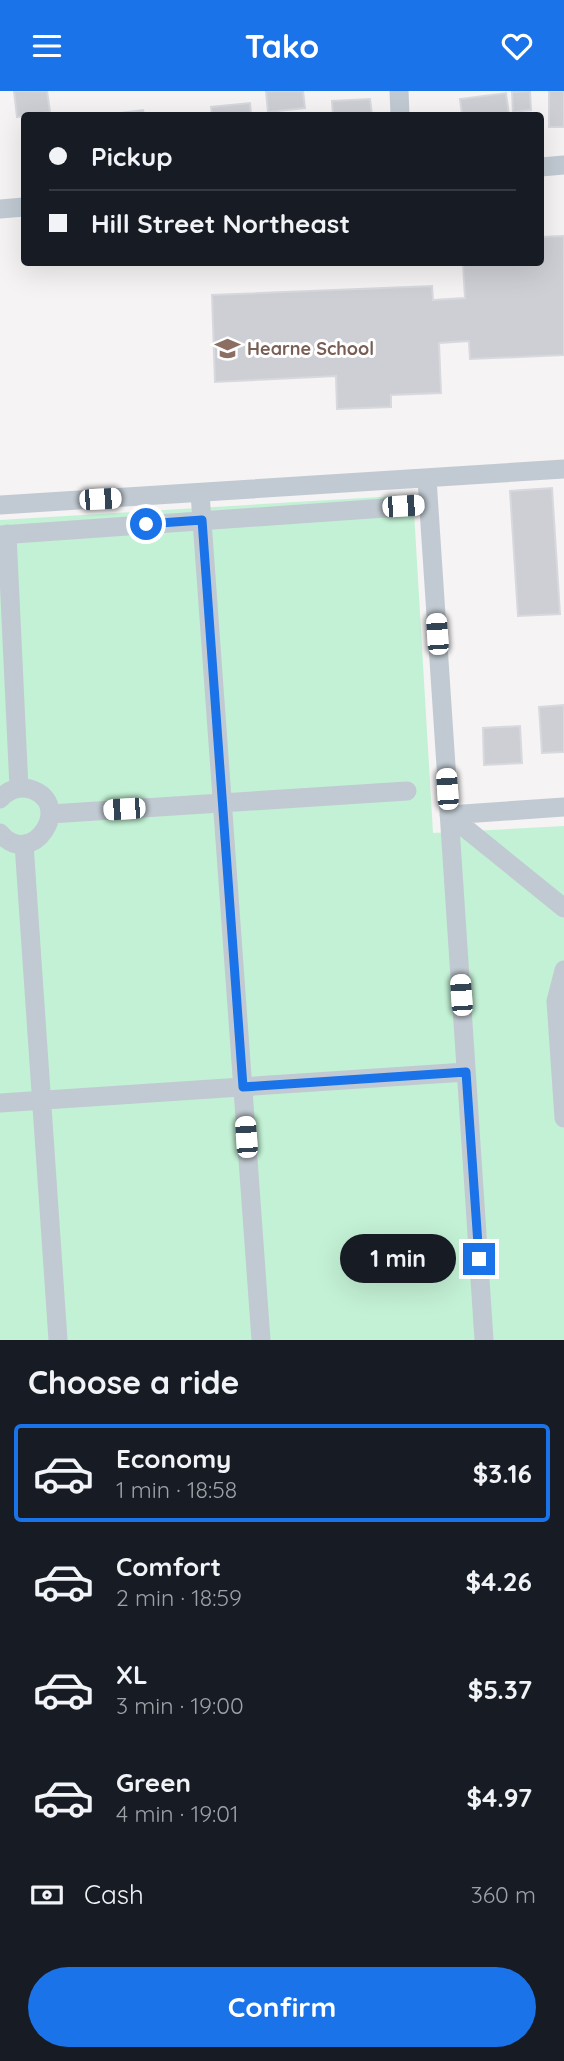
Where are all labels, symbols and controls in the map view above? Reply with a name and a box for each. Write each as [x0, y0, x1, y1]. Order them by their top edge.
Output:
text: Tako [245, 26, 319, 66]
icon: menu [28, 27, 66, 65]
icon: heart [498, 27, 536, 65]
text: Pickup [91, 140, 173, 173]
text: Hill Street Northeast [91, 207, 350, 240]
school or university icon: Hearne School [213, 335, 241, 363]
place label: Hearne School [247, 337, 374, 360]
car [79, 487, 122, 511]
car [382, 494, 425, 518]
route start [130, 508, 162, 540]
car [426, 612, 449, 656]
car [436, 767, 459, 811]
car [103, 797, 146, 821]
car [450, 973, 473, 1017]
car [235, 1115, 258, 1159]
callout: 1 min [339, 1235, 454, 1283]
route end [463, 1243, 495, 1275]
text: 1 min [370, 1244, 426, 1273]
text: Choose a ride [28, 1362, 240, 1402]
icon: car [32, 1442, 95, 1505]
text: Economy [116, 1442, 231, 1475]
text: $3.16 [473, 1457, 532, 1490]
text: 1 min · 18:58 [116, 1475, 237, 1504]
icon: car [32, 1550, 95, 1613]
text: Comfort [116, 1550, 221, 1583]
text: $4.26 [466, 1565, 532, 1598]
text: 2 min · 18:59 [116, 1583, 242, 1612]
icon: car [32, 1658, 95, 1721]
text: XL [116, 1658, 148, 1691]
text: $5.37 [468, 1673, 532, 1706]
text: 3 min · 19:00 [116, 1691, 244, 1720]
icon: car [32, 1766, 95, 1829]
text: Green [116, 1766, 191, 1799]
text: $4.97 [466, 1781, 532, 1814]
text: 4 min · 19:01 [116, 1799, 238, 1828]
icon: cash [28, 1876, 66, 1914]
text: Cash [84, 1878, 144, 1911]
text: 360 m [471, 1880, 536, 1909]
button: Confirm [28, 1967, 536, 2047]

